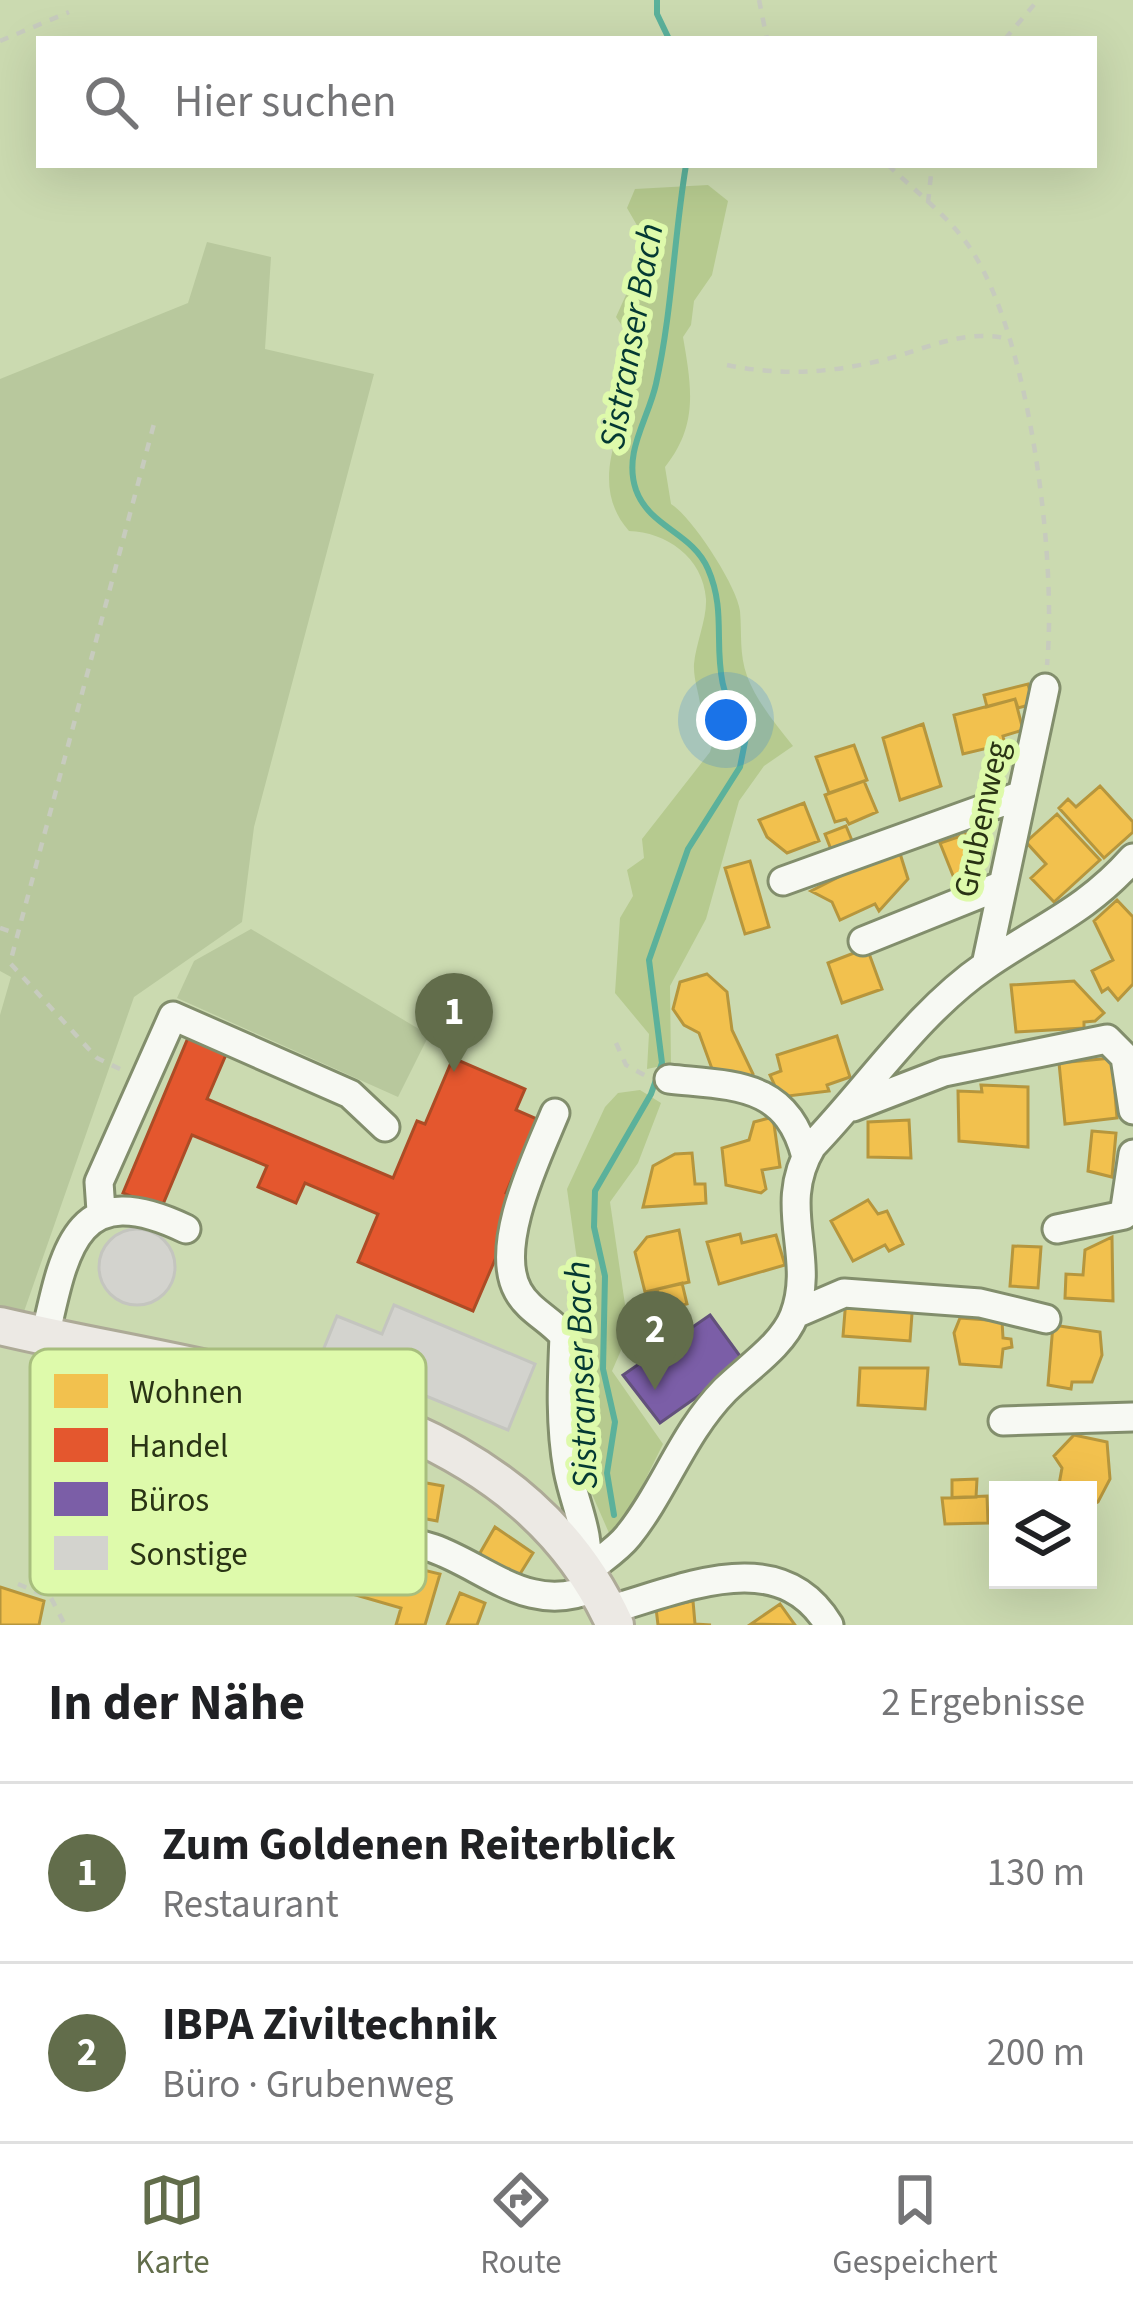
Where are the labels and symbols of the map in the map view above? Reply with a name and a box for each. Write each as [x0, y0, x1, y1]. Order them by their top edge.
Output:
water label: Sistranser Bach [587, 219, 676, 453]
your location [696, 690, 756, 750]
street label: Grubenweg [942, 736, 1021, 902]
pin: 1 [415, 973, 493, 1072]
water label: Sistranser Bach [552, 1260, 611, 1490]
pin: 2 [616, 1291, 694, 1390]
legend [30, 1349, 426, 1595]
text: Wohnen [129, 1369, 243, 1416]
text: Handel [129, 1423, 228, 1470]
text: Büros [129, 1477, 209, 1524]
text: Sonstige [129, 1531, 248, 1578]

